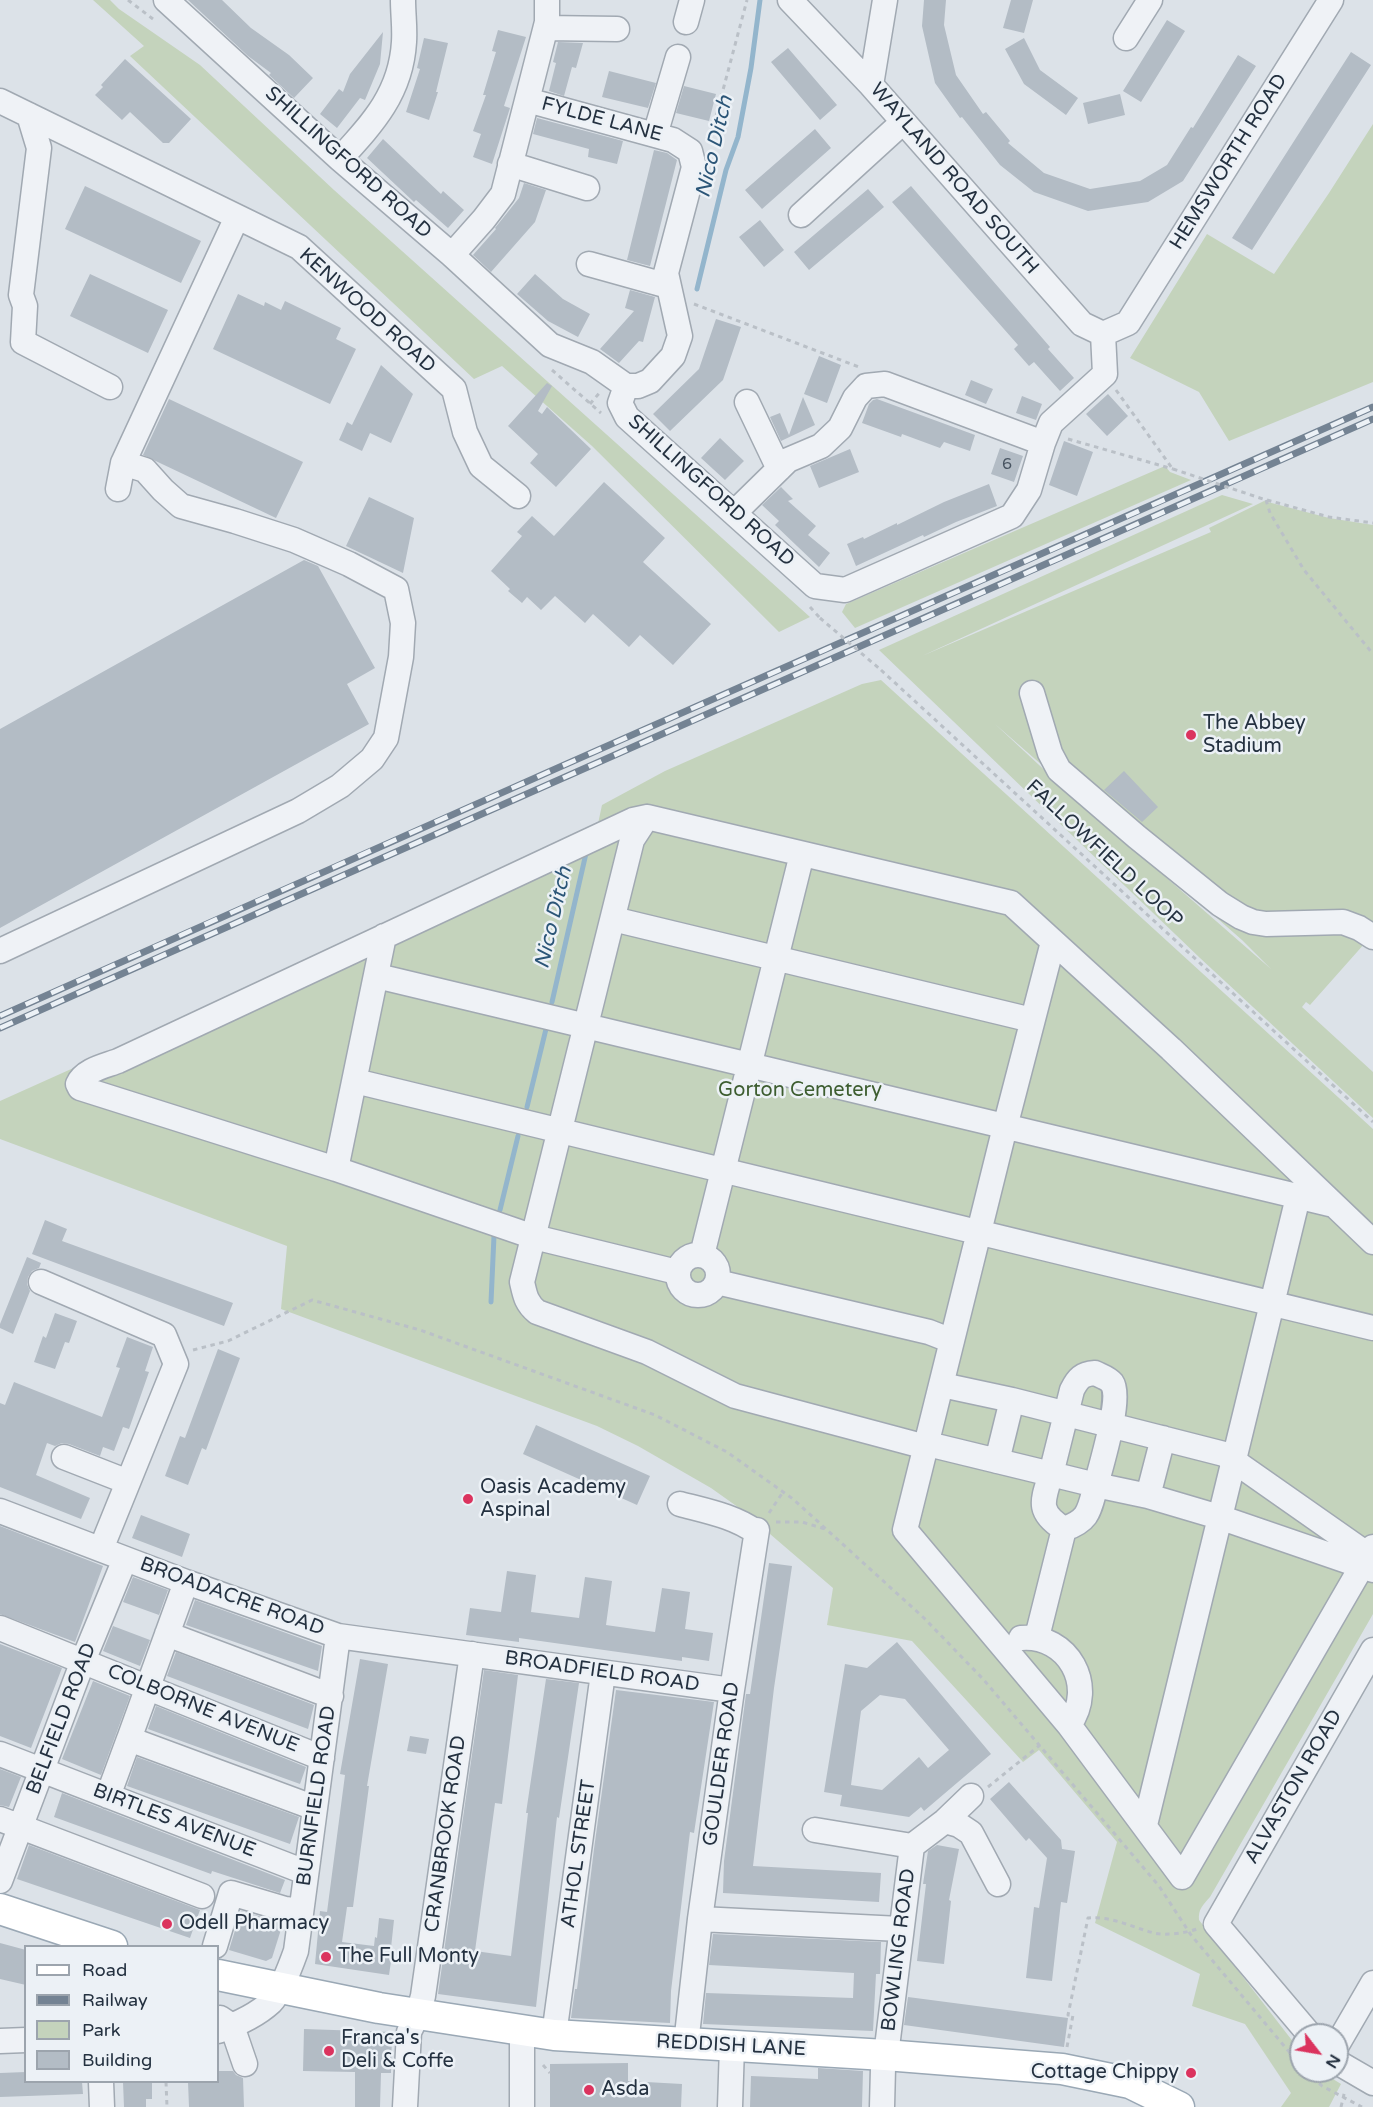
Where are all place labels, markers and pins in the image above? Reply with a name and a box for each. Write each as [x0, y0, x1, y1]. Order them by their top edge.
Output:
place label: The Abbey Stadium [1203, 712, 1306, 759]
marker: The Abbey Stadium [1184, 728, 1198, 742]
place label: Oasis Academy Aspinal [480, 1476, 626, 1523]
marker: Oasis Academy Aspinal [461, 1492, 475, 1506]
place label: Odell Pharmacy [179, 1912, 329, 1936]
marker: Odell Pharmacy [160, 1917, 174, 1931]
place label: The Full Monty [338, 1945, 479, 1969]
marker: The Full Monty [319, 1950, 333, 1964]
place label: Franca's Deli & Coffe [341, 2027, 454, 2074]
marker: Franca's Deli & Coffe [322, 2044, 336, 2058]
place label: Cottage Chippy [1031, 2061, 1179, 2085]
marker: Cottage Chippy [1184, 2066, 1198, 2080]
place label: Asda [601, 2078, 649, 2102]
marker: Asda [582, 2083, 596, 2097]

